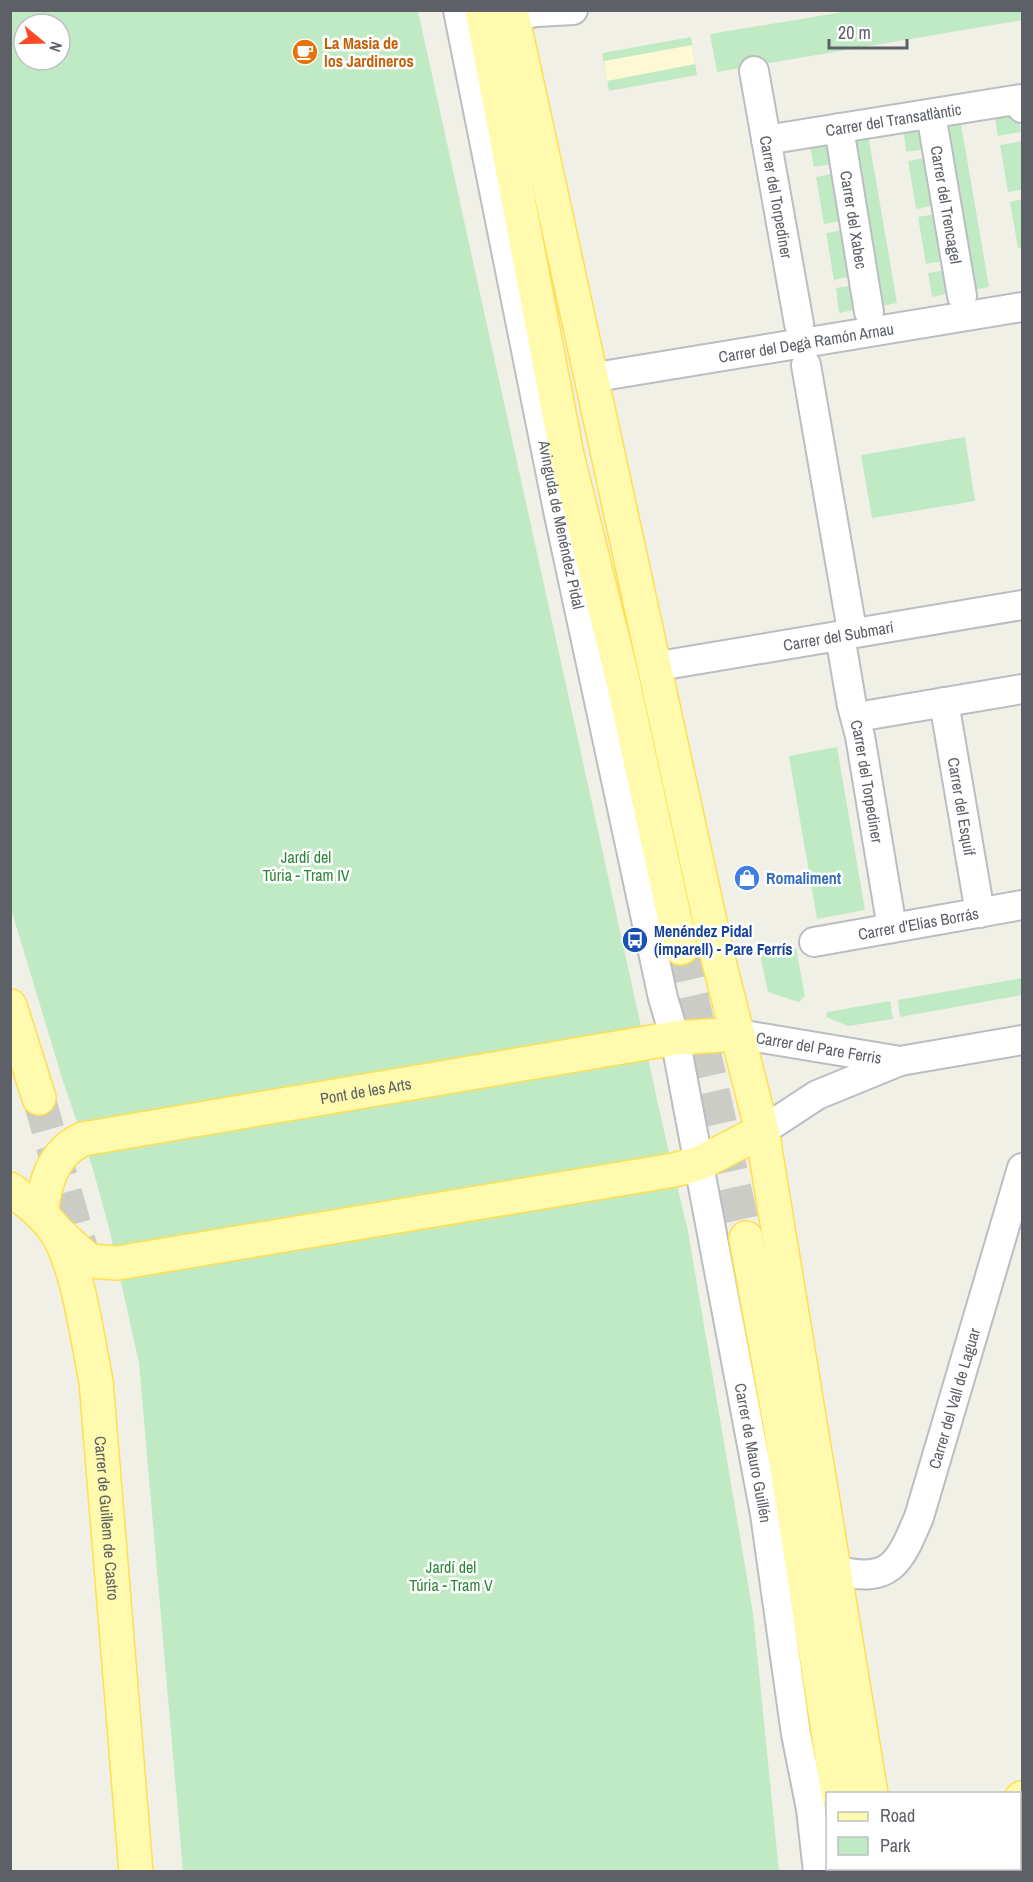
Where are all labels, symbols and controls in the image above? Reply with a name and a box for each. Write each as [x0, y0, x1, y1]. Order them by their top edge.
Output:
north arrow [12, 12, 72, 72]
scale bar [829, 12, 907, 50]
text: 20 m [838, 20, 871, 45]
place label: La Masia de los Jardineros [324, 32, 414, 72]
cafe icon: La Masia de los Jardineros [290, 37, 320, 67]
text: N [44, 39, 68, 55]
street label: Carrer del Transatlàntic [824, 98, 963, 141]
street label: Carrer del Torpediner [755, 134, 798, 261]
street label: Carrer del Trencagel [926, 144, 967, 266]
street label: Carrer del Xabec [835, 169, 873, 271]
street label: Carrer del Degà Ramón Arnau [717, 317, 895, 368]
street label: Avinguda de Menéndez Pidal [533, 437, 590, 611]
street label: Carrer del Submarí [782, 616, 896, 656]
street label: Carrer del Torpediner [845, 717, 889, 845]
street label: Carrer del Esquif [943, 756, 981, 858]
park label: Jardí del Túria - Tram IV [262, 846, 350, 886]
shop icon: Romaliment [732, 863, 762, 893]
place label: Romaliment [766, 867, 842, 889]
street label: Carrer d'Elías Borrás [856, 902, 980, 945]
place label: Menéndez Pidal (imparell) - Pare Ferrís [654, 920, 793, 960]
bus stop icon: Menéndez Pidal (imparell) - Pare Ferrís [620, 925, 650, 955]
street label: Carrer del Pare Ferris [754, 1026, 883, 1069]
street label: Pont de les Arts [318, 1072, 413, 1109]
street label: Carrer del Vall de Laguar [923, 1325, 985, 1471]
street label: Carrer de Mauro Guillén [729, 1381, 777, 1524]
street label: Carrer de Guillem de Castro [90, 1435, 125, 1601]
park label: Jardí del Túria - Tram V [409, 1556, 493, 1596]
legend [826, 1792, 1021, 1870]
text: Road [880, 1803, 915, 1828]
text: Park [880, 1833, 911, 1858]

